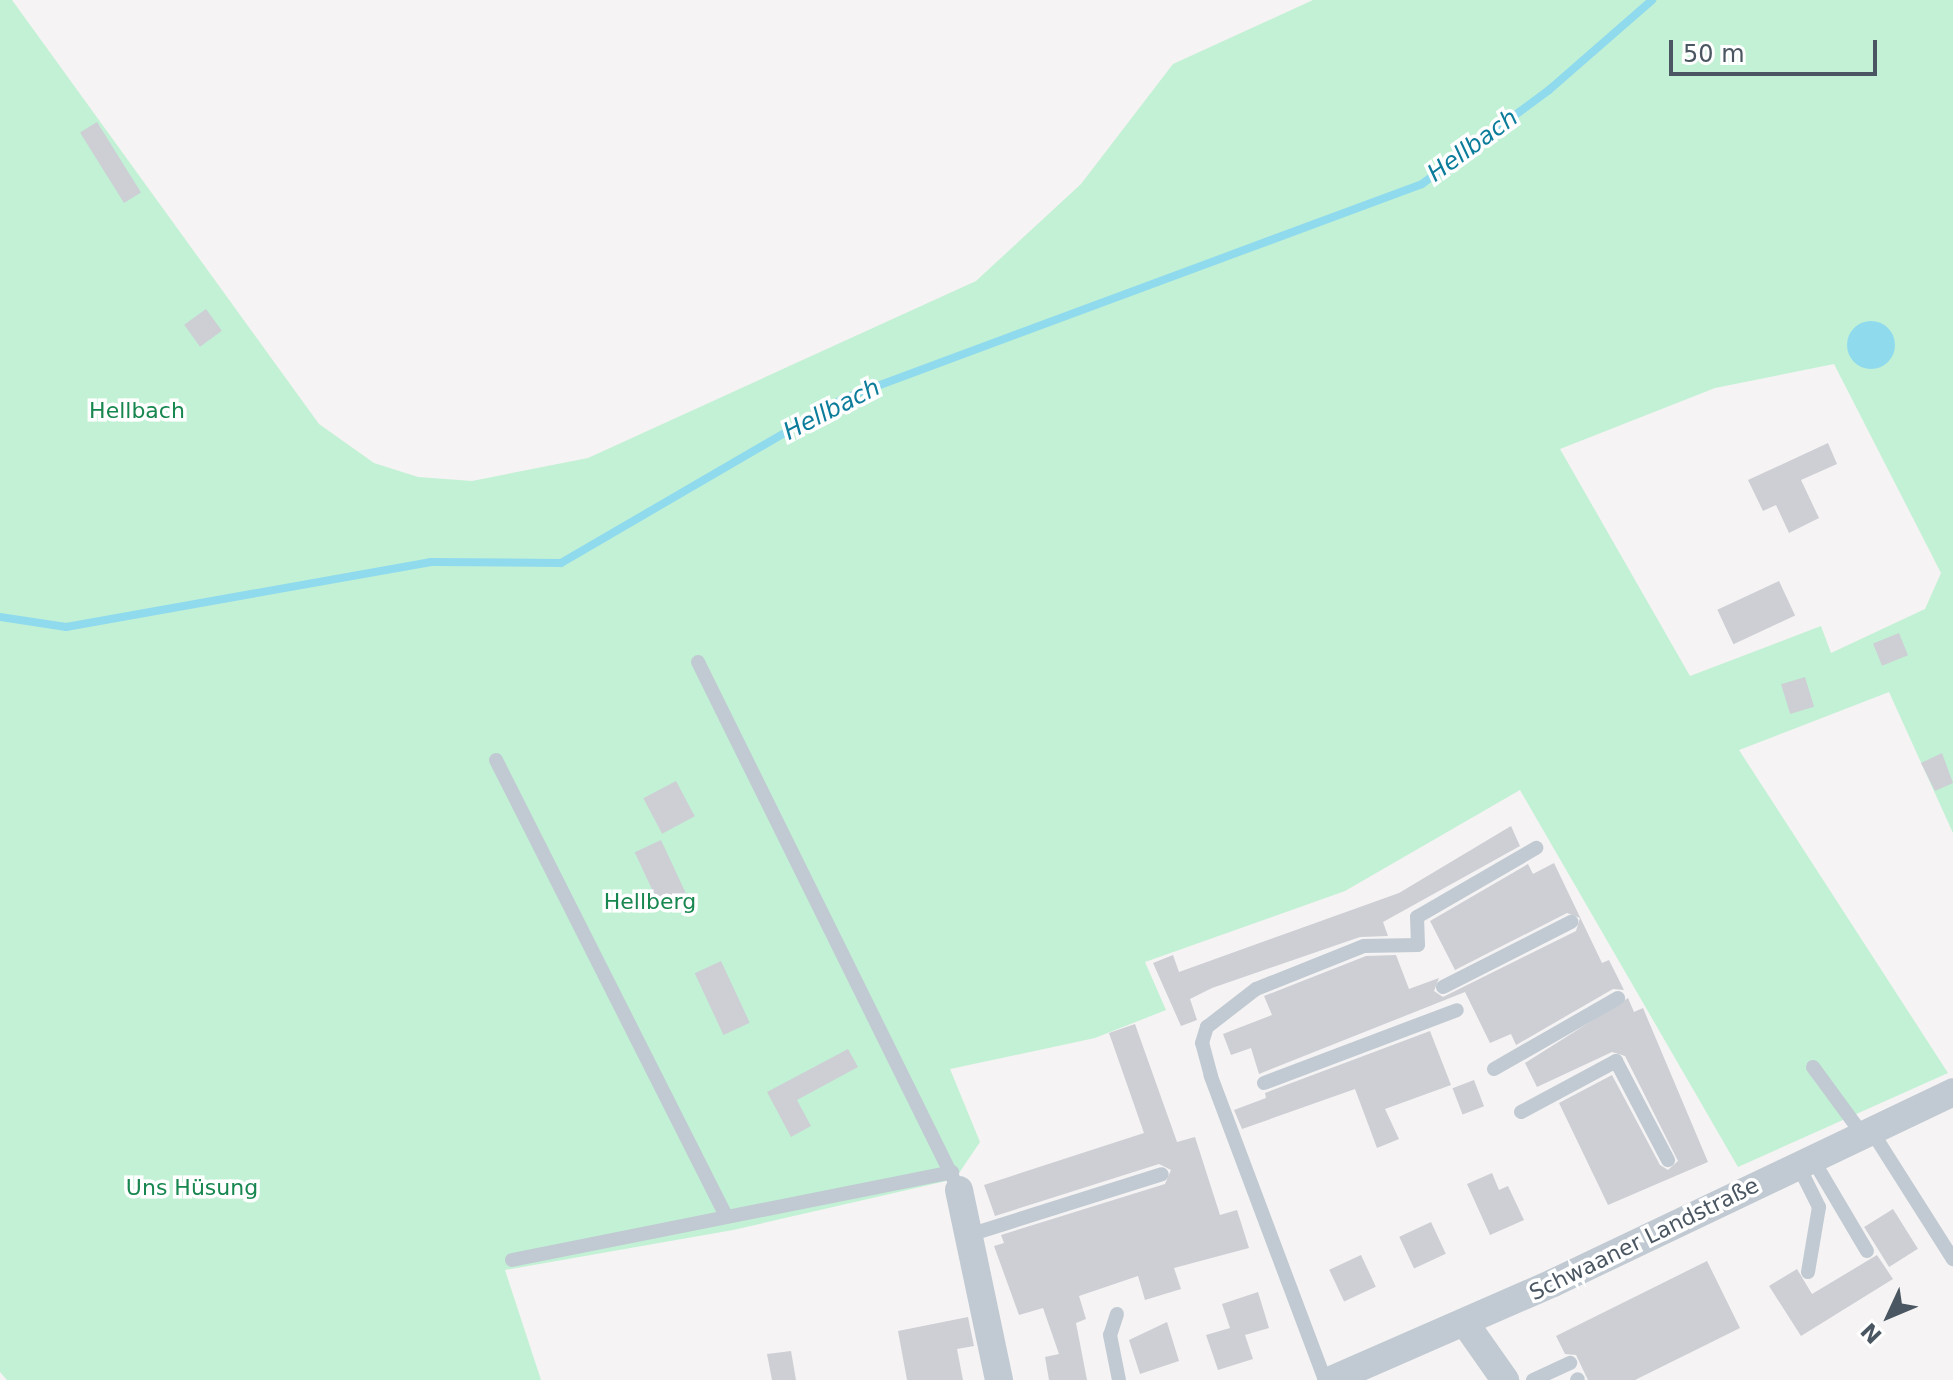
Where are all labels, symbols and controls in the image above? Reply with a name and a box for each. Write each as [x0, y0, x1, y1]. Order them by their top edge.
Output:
scale bar [1673, 24, 1881, 74]
text: 50 m [1683, 40, 1745, 68]
water label: Hellbach [1422, 104, 1524, 188]
water label: Hellbach [779, 373, 885, 447]
park label: Hellbach [89, 398, 185, 424]
park label: Hellberg [604, 889, 696, 915]
street label: Schwaaner Landstraße [1525, 1172, 1763, 1306]
park label: Uns Hüsung [126, 1175, 258, 1201]
north arrow [1849, 1276, 1929, 1356]
text: N [1856, 1318, 1887, 1348]

